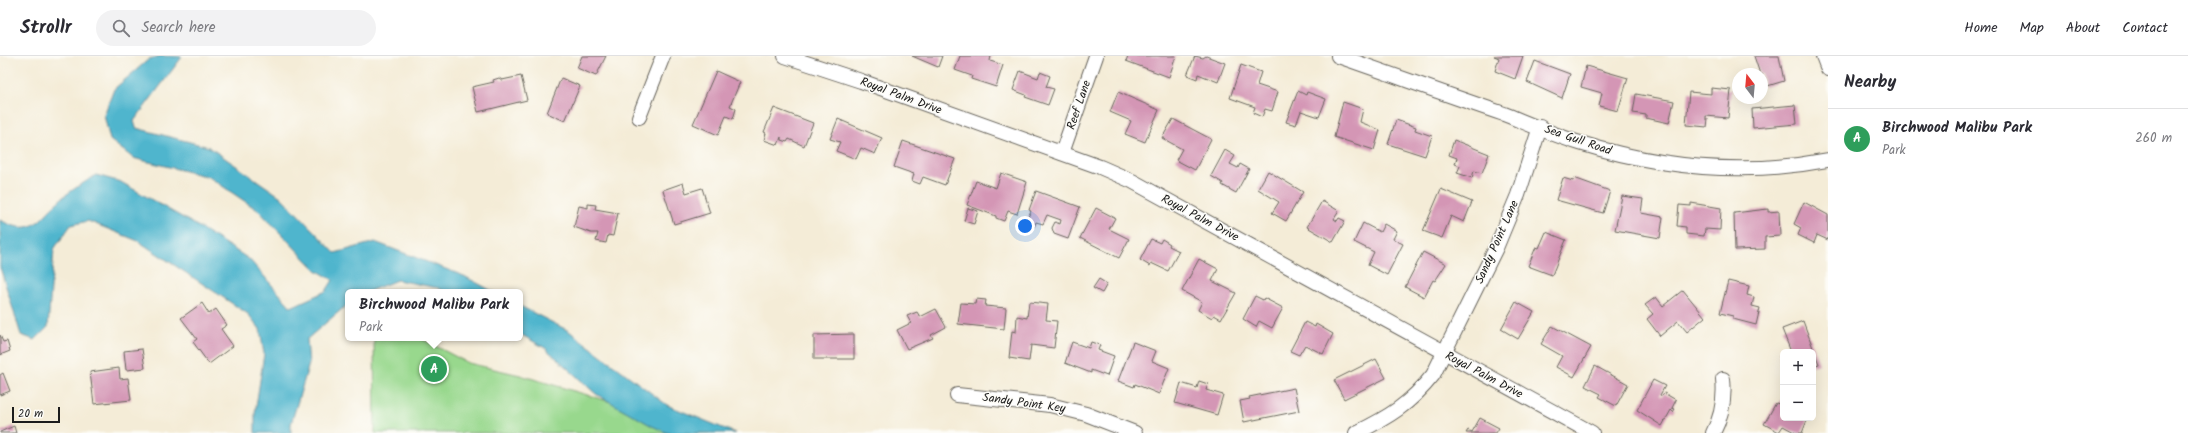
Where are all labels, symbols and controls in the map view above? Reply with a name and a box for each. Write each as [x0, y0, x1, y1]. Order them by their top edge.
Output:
search box [96, 10, 376, 46]
text: Strollr [20, 13, 72, 43]
text: Search here [142, 16, 216, 40]
icon: search [110, 17, 132, 39]
text: Home [1964, 17, 1998, 39]
text: Map [2020, 17, 2044, 39]
text: About [2066, 17, 2100, 39]
text: Contact [2122, 17, 2168, 39]
north arrow [1732, 68, 1768, 104]
text: Nearby [1844, 69, 1896, 96]
street label: Royal Palm Drive [857, 72, 945, 120]
street label: Reef Lane [1062, 77, 1096, 132]
text: Birchwood Malibu Park [1882, 116, 2032, 140]
street label: Sea Gull Road [1542, 120, 1615, 161]
text: A [1853, 128, 1861, 149]
text: 260 m [2135, 128, 2172, 149]
text: Park [1882, 140, 1906, 161]
street label: Royal Palm Drive [1158, 189, 1243, 247]
street label: Sandy Point Lane [1470, 197, 1524, 287]
your location [1015, 216, 1035, 236]
popup [345, 289, 523, 341]
text: Birchwood Malibu Park [359, 293, 509, 317]
text: Park [359, 317, 383, 338]
street label: Royal Palm Drive [1442, 346, 1527, 404]
map controls [1780, 349, 1816, 421]
button: + [1780, 349, 1816, 385]
pin: A [421, 354, 447, 384]
button: − [1780, 385, 1816, 421]
street label: Sandy Point Key [981, 388, 1067, 418]
scale bar [12, 405, 60, 424]
text: 20 m [18, 405, 43, 423]

